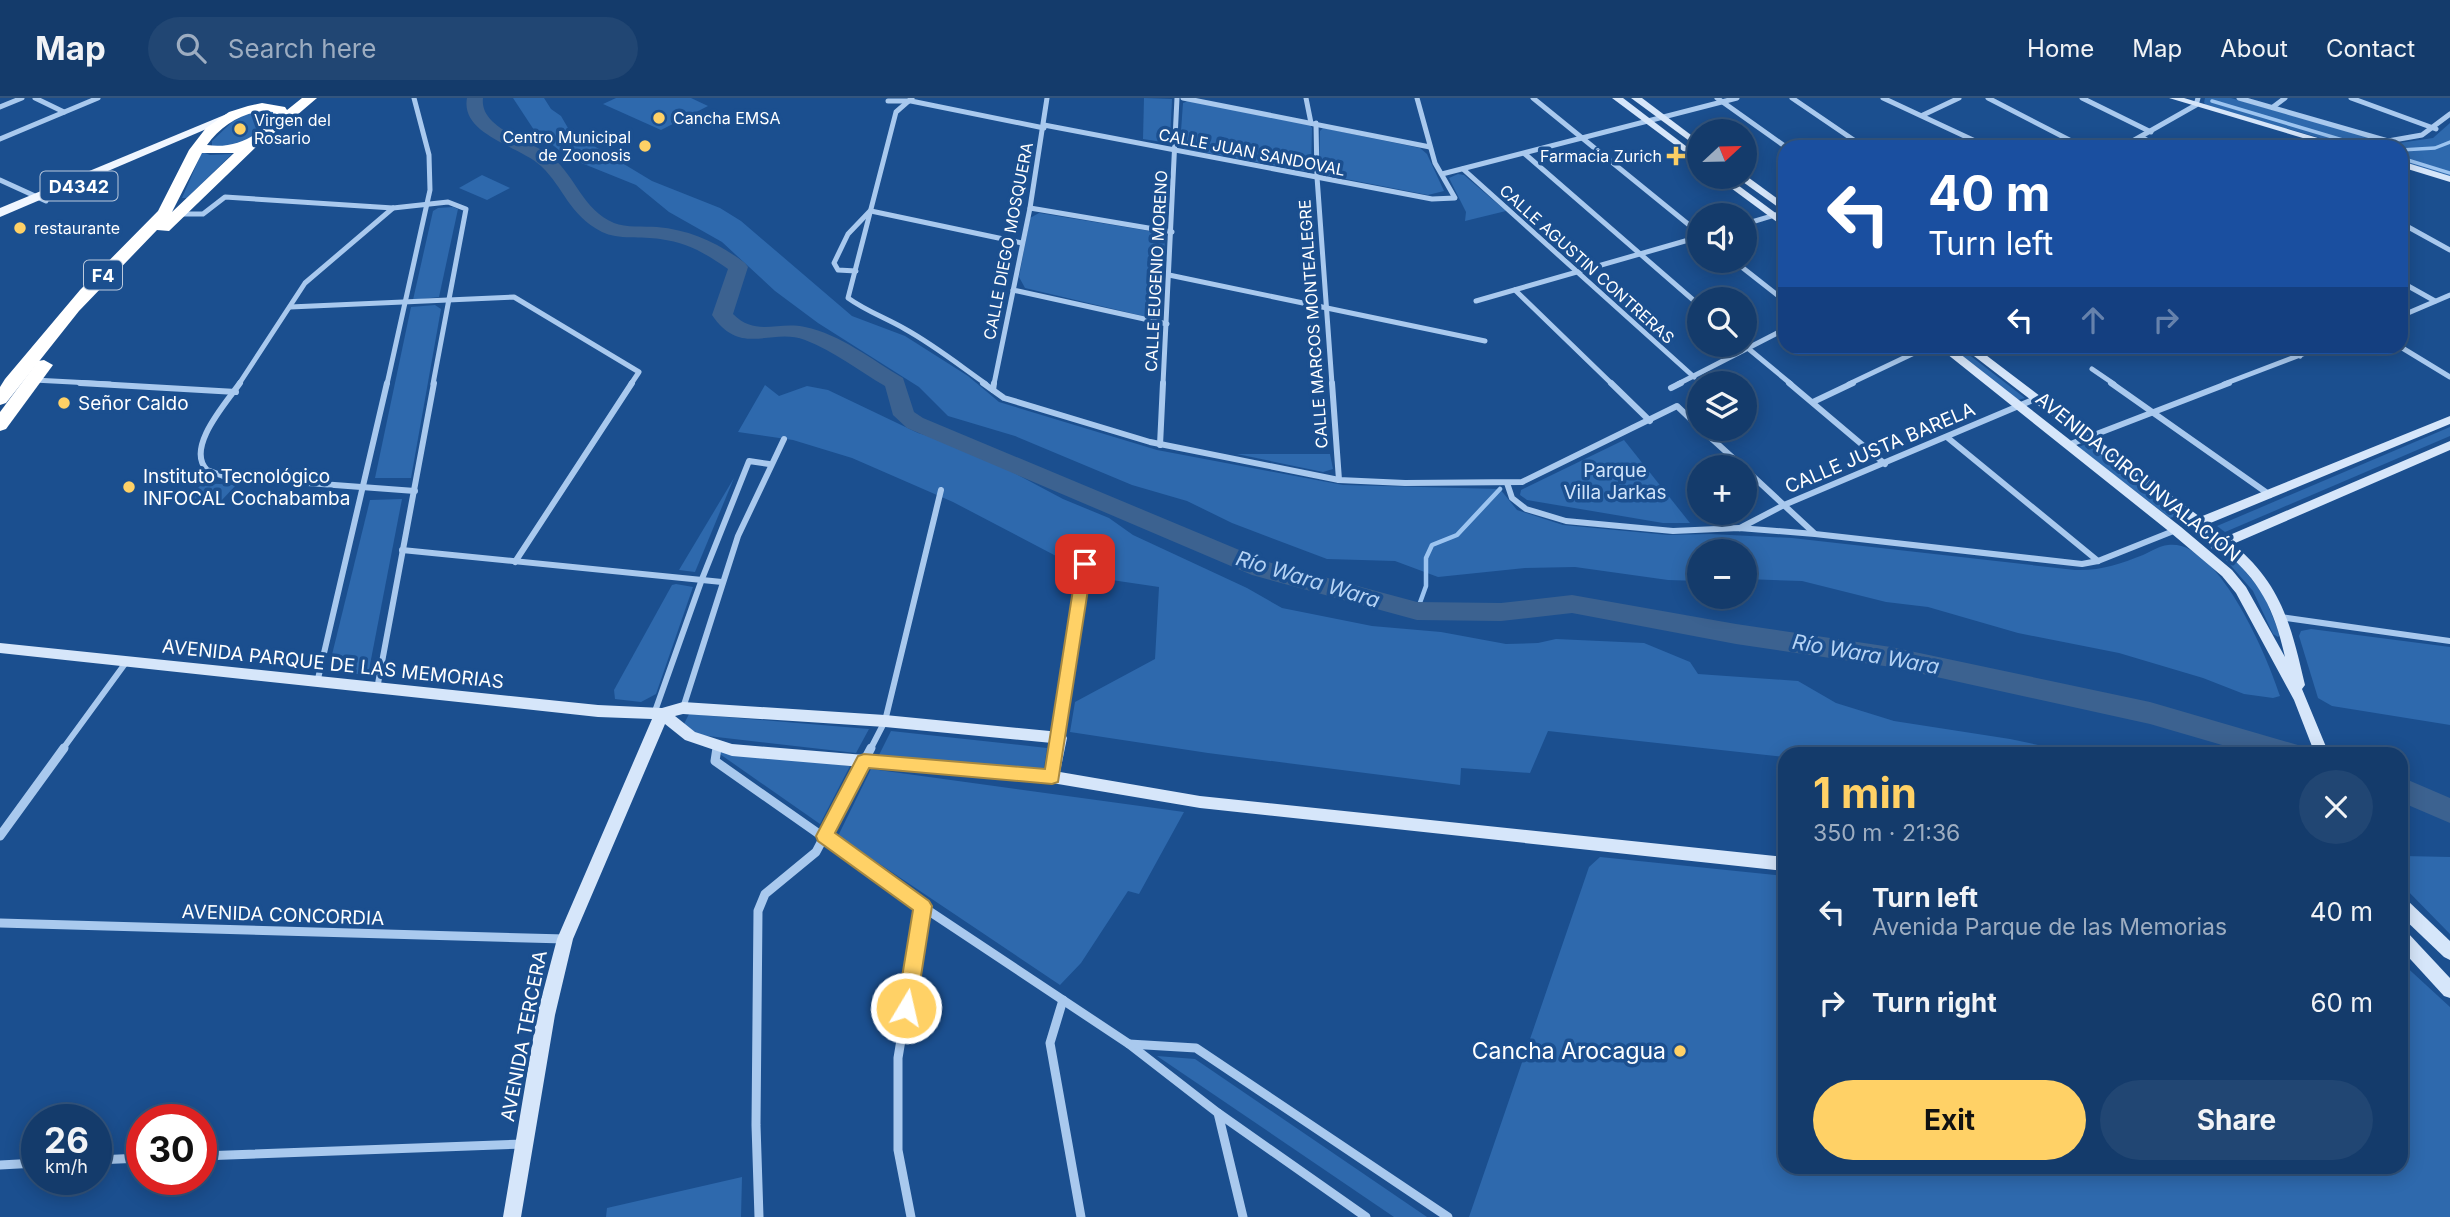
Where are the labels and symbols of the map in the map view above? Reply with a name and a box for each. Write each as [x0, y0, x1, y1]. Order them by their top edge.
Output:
place label: Cancha EMSA [673, 108, 781, 128]
place label: Virgen del Rosario [254, 110, 331, 148]
marker: Cancha EMSA [651, 110, 667, 126]
north arrow [1687, 119, 1757, 189]
marker: Virgen del Rosario [232, 121, 248, 137]
street label: CALLE JUAN SANDOVAL [1157, 124, 1347, 180]
place label: Centro Municipal de Zoonosis [502, 127, 631, 165]
marker: Centro Municipal de Zoonosis [637, 138, 653, 154]
street label: CALLE DIEGO MOSQUERA [979, 141, 1037, 341]
place label: Farmacia Zurich [1540, 146, 1662, 166]
marker: Farmacia Zurich [1668, 148, 1684, 164]
street label: CALLE EUGENIO MORENO [1141, 170, 1171, 372]
road number: D4342 [41, 172, 118, 200]
street label: CALLE AGUSTIN CONTRERAS [1496, 180, 1678, 348]
street label: CALLE MARCOS MONTEALEGRE [1294, 199, 1332, 449]
place label: restaurante [34, 218, 120, 238]
marker: restaurante [12, 220, 28, 236]
road number: F4 [84, 260, 122, 290]
street label: AVENIDA CIRCUNVALACIÓN [2031, 387, 2245, 567]
place label: Señor Caldo [78, 392, 189, 415]
marker: Señor Caldo [56, 395, 72, 411]
street label: CALLE JUSTA BARELA [1782, 398, 1978, 498]
park label: Parque Villa Jarkas [1563, 459, 1667, 504]
place label: Instituto Tecnológico INFOCAL Cochabamba [143, 465, 351, 510]
marker: Instituto Tecnológico INFOCAL Cochabamba [121, 479, 137, 495]
pin [1055, 534, 1115, 594]
water label: Río Wara Wara [1233, 545, 1383, 613]
water label: Río Wara Wara [1790, 629, 1942, 679]
street label: AVENIDA PARQUE DE LAS MEMORIAS [161, 635, 505, 693]
street label: AVENIDA CONCORDIA [181, 900, 385, 930]
street label: AVENIDA TERCERA [496, 948, 552, 1124]
position arrow [869, 971, 943, 1045]
place label: Cancha Arocagua [1472, 1037, 1666, 1065]
marker: Cancha Arocagua [1672, 1043, 1688, 1059]
speed limit sign: 30 [126, 1104, 217, 1195]

